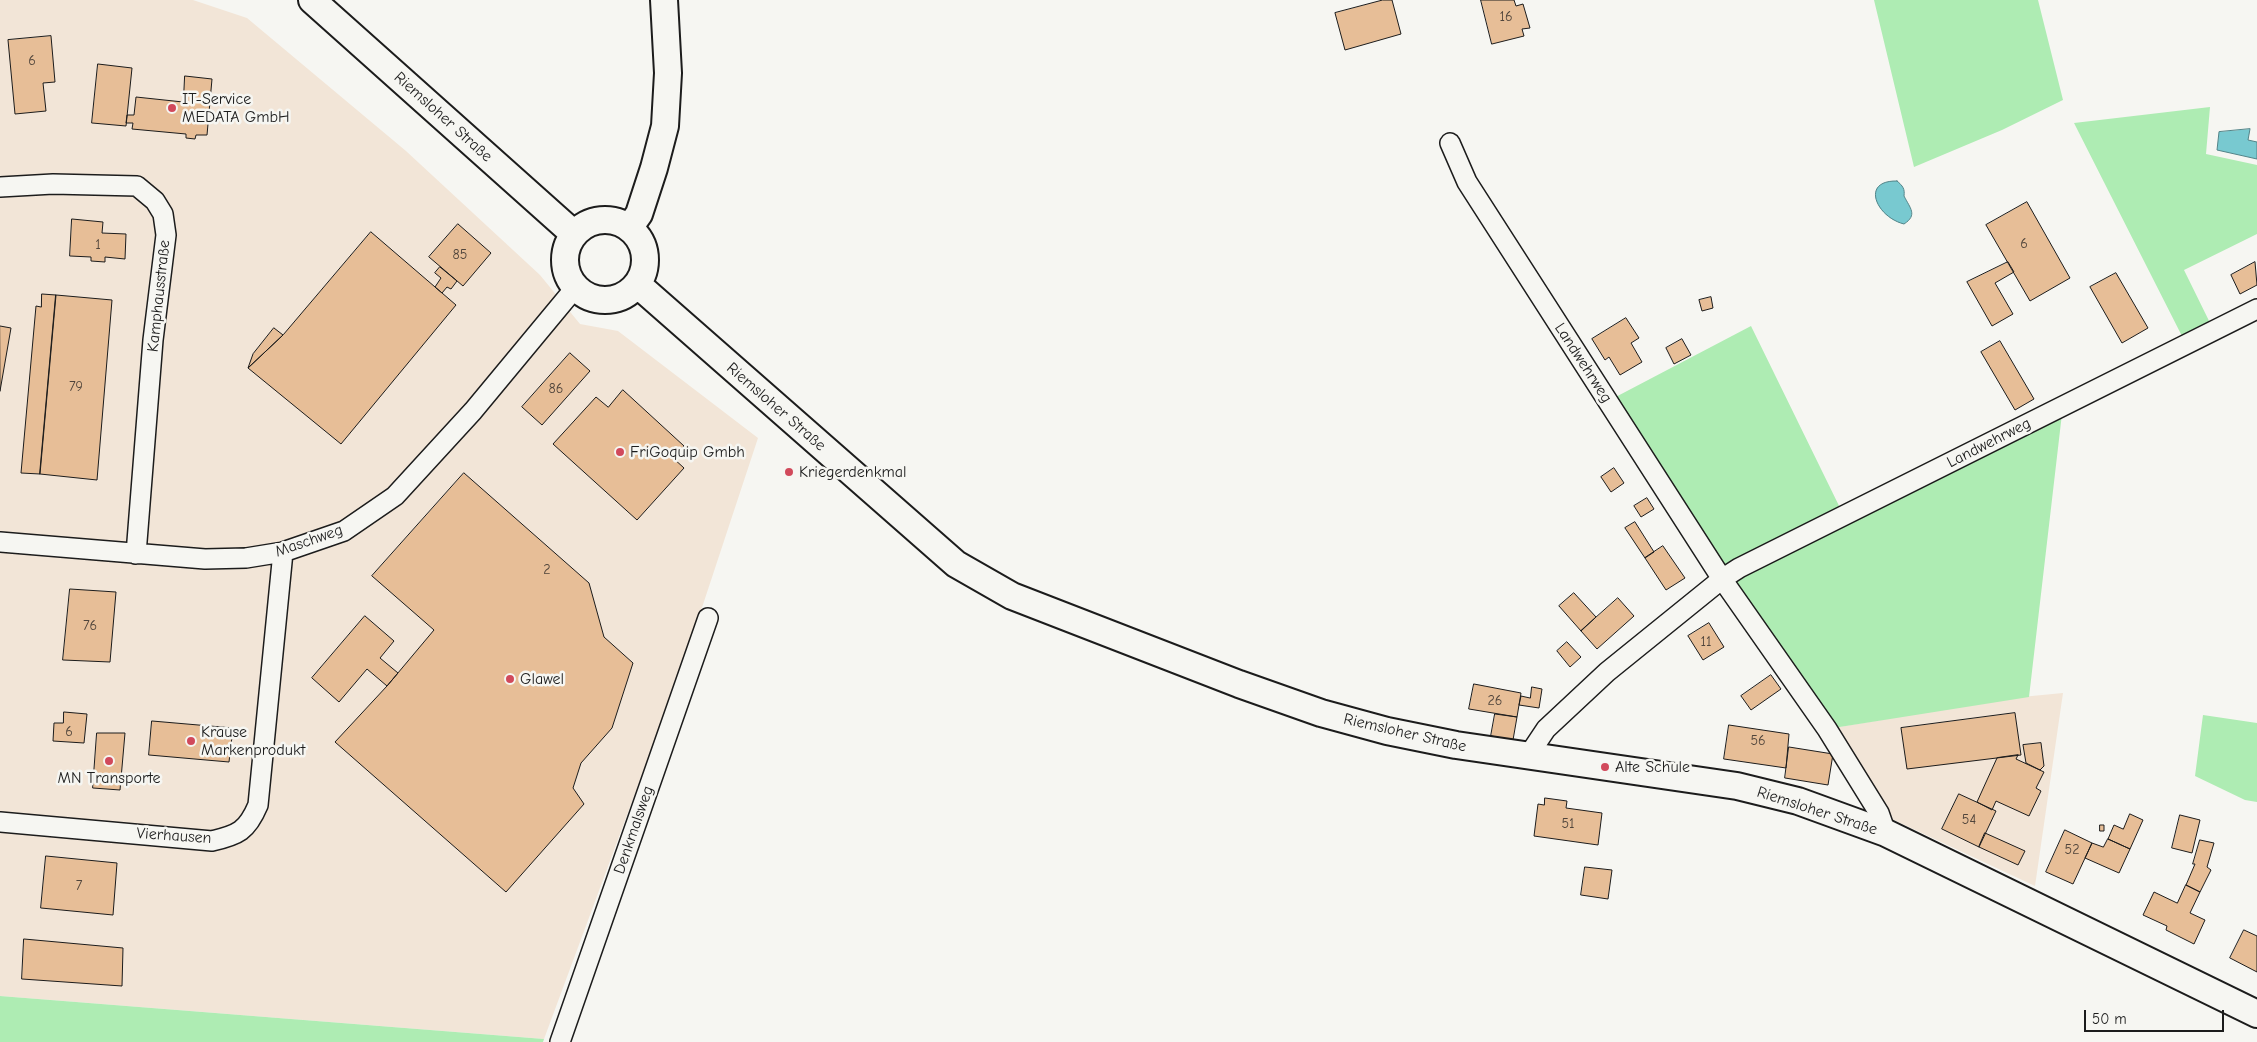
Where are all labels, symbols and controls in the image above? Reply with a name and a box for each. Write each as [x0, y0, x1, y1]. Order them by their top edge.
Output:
house number: 16 [1499, 9, 1513, 25]
house number: 6 [28, 53, 36, 69]
street label: Riemsloher Straße [390, 68, 496, 166]
place label: IT-Service MEDATA GmbH [182, 89, 290, 127]
marker: IT-Service MEDATA GmbH [166, 102, 178, 114]
house number: 6 [2020, 236, 2028, 252]
house number: 1 [95, 237, 101, 253]
street label: Kamphausstraße [144, 239, 174, 353]
house number: 85 [453, 247, 467, 263]
street label: Landwehrweg [1550, 319, 1616, 407]
street label: Riemsloher Straße [722, 359, 830, 455]
house number: 79 [69, 379, 83, 395]
house number: 86 [549, 381, 563, 397]
street label: Landwehrweg [1944, 414, 2034, 472]
place label: FriGoquip Gmbh [630, 442, 745, 462]
marker: FriGoquip Gmbh [614, 446, 626, 458]
place label: Kriegerdenkmal [799, 462, 906, 482]
marker: Kriegerdenkmal [783, 466, 795, 478]
street label: Maschweg [273, 520, 345, 562]
house number: 2 [543, 562, 551, 578]
house number: 76 [83, 618, 97, 634]
house number: 11 [1700, 634, 1712, 650]
place label: Glawel [520, 669, 564, 689]
marker: Glawel [504, 673, 516, 685]
house number: 26 [1488, 693, 1502, 709]
street label: Riemsloher Straße [1342, 710, 1468, 756]
place label: Krause Markenprodukt [201, 722, 305, 760]
house number: 6 [65, 724, 73, 740]
house number: 56 [1750, 733, 1766, 749]
marker: Krause Markenprodukt [185, 735, 197, 747]
marker: MN Transporte [103, 755, 115, 767]
place label: Alte Schule [1615, 757, 1690, 777]
marker: Alte Schule [1599, 761, 1611, 773]
place label: MN Transporte [58, 768, 160, 788]
street label: Riemsloher Straße [1754, 782, 1880, 840]
street label: Denkmalsweg [610, 783, 658, 877]
house number: 54 [1962, 812, 1976, 828]
house number: 51 [1561, 816, 1575, 832]
street label: Vierhausen [136, 824, 212, 848]
house number: 52 [2065, 842, 2079, 858]
house number: 7 [76, 878, 82, 894]
scale bar [2087, 1000, 2227, 1032]
text: 50 m [2092, 1010, 2127, 1028]

